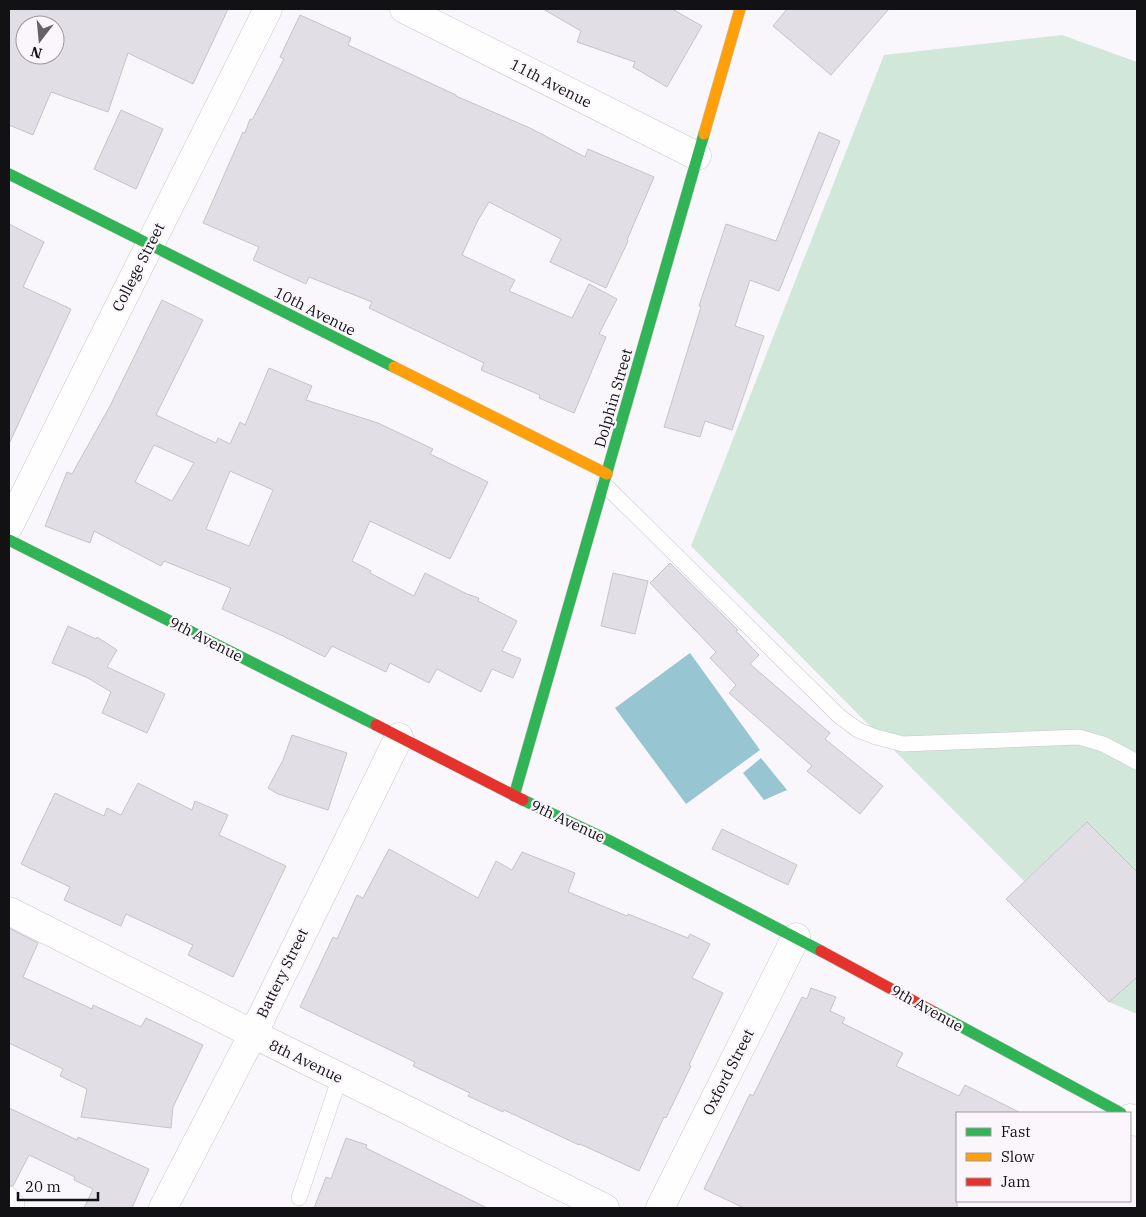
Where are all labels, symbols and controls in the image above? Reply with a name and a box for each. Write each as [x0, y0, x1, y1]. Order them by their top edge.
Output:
north arrow [15, 15, 65, 65]
text: N [29, 42, 44, 63]
street label: 11th Avenue [507, 54, 595, 112]
street label: College Street [108, 220, 168, 314]
street label: 10th Avenue [271, 282, 359, 340]
street label: Dolphin Street [590, 346, 636, 450]
street label: 9th Avenue [166, 612, 246, 666]
street label: 9th Avenue [528, 796, 608, 846]
street label: Battery Street [252, 925, 312, 1021]
street label: 9th Avenue [887, 980, 967, 1036]
street label: Oxford Street [698, 1026, 758, 1118]
street label: 8th Avenue [266, 1035, 346, 1087]
legend [956, 1112, 1131, 1202]
text: Fast [1001, 1122, 1031, 1141]
text: Slow [1001, 1147, 1035, 1166]
scale bar [18, 1170, 98, 1202]
text: Jam [1001, 1172, 1030, 1191]
text: 20 m [25, 1177, 61, 1196]

